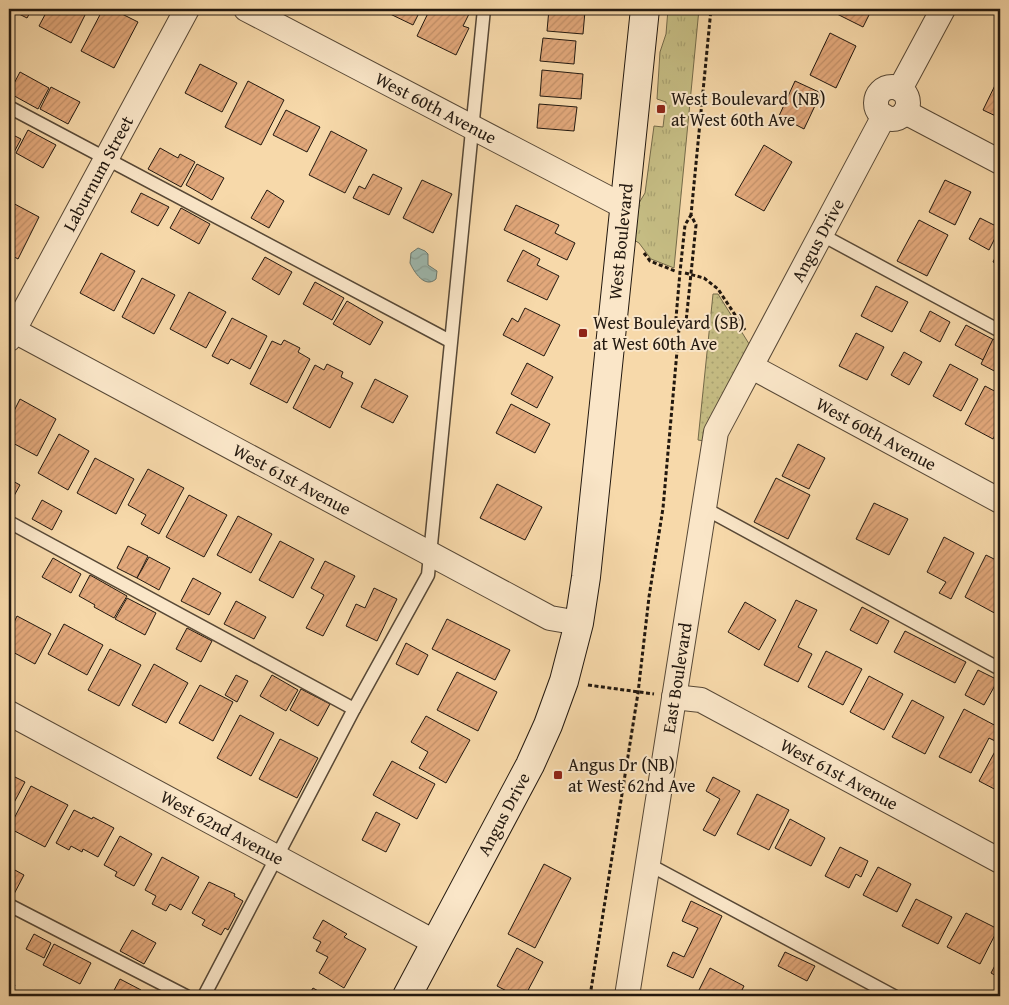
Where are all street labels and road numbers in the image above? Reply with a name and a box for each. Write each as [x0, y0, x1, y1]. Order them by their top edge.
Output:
street label: West 60th Avenue [370, 65, 501, 151]
street label: Laburnum Street [56, 110, 140, 236]
street label: West Boulevard [601, 182, 640, 301]
street label: Angus Drive [784, 193, 851, 287]
street label: West 60th Avenue [811, 390, 942, 477]
street label: West 61st Avenue [228, 436, 356, 522]
street label: East Boulevard [655, 620, 699, 735]
street label: West 61st Avenue [775, 731, 903, 817]
street label: Angus Drive [470, 767, 537, 861]
street label: West 62nd Avenue [156, 783, 289, 872]

